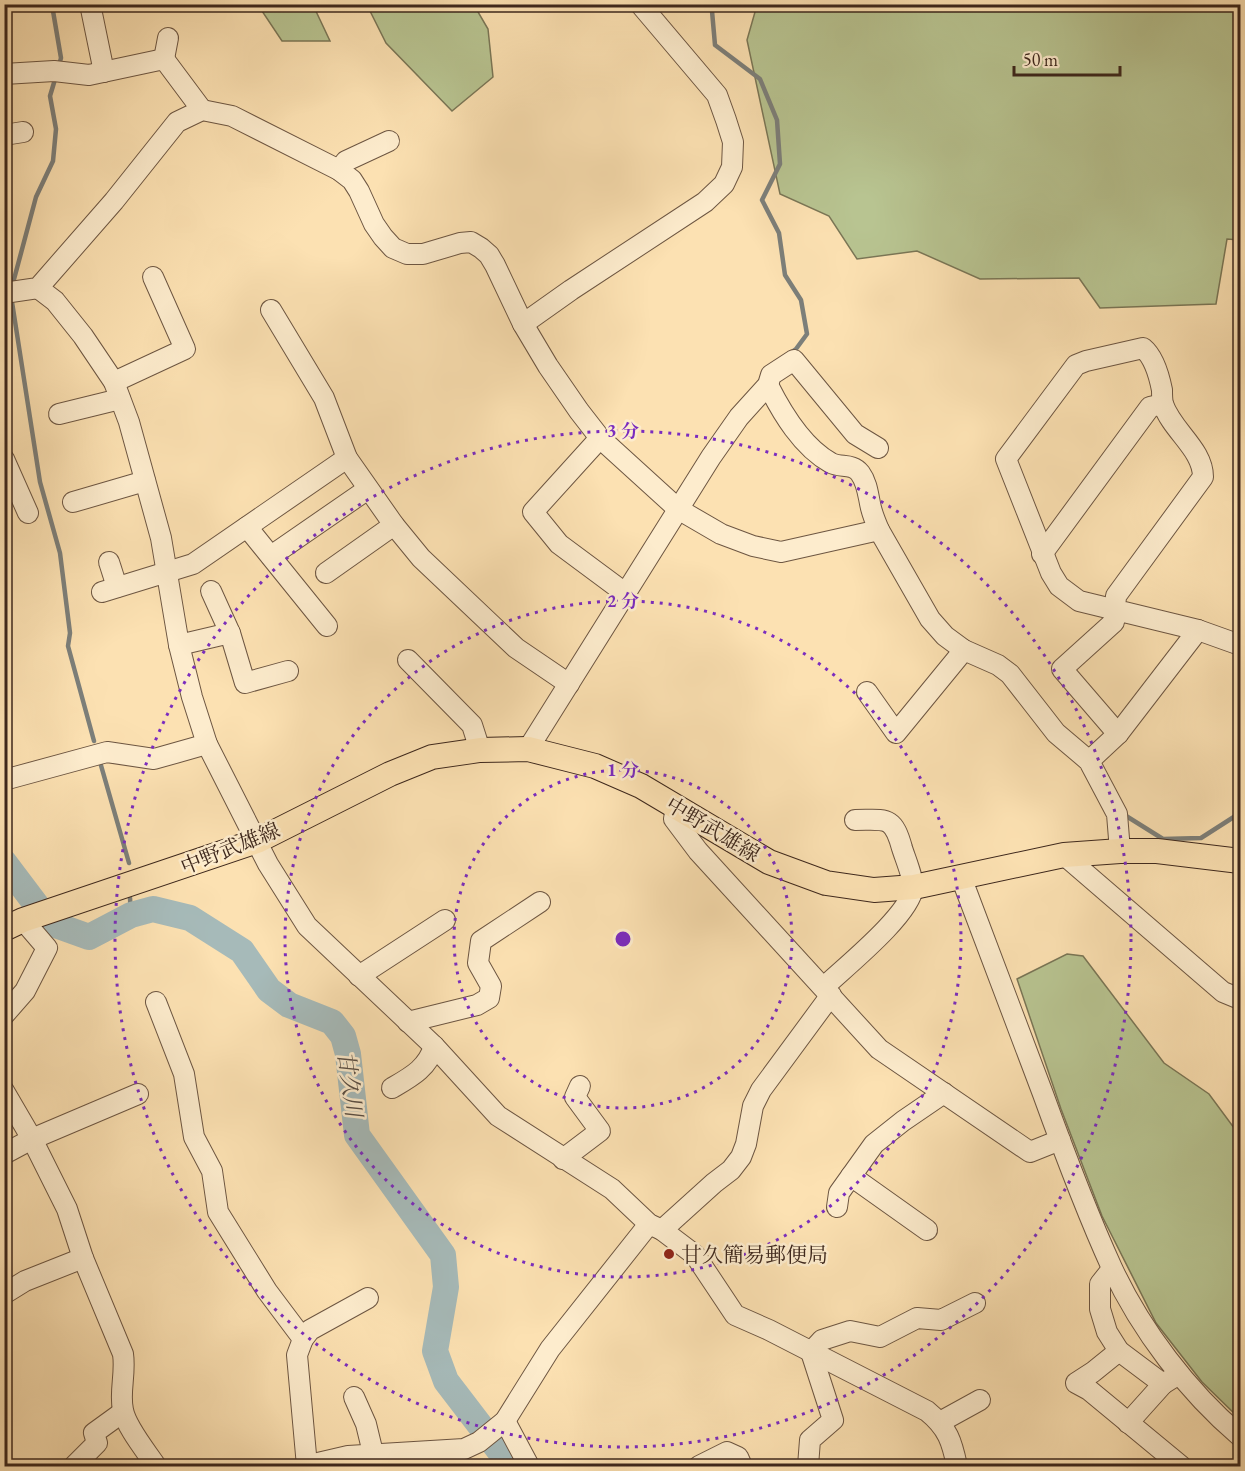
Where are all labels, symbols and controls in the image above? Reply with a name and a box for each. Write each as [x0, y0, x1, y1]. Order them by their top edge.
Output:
scale bar [1014, 39, 1120, 77]
text: 50 m [1023, 48, 1058, 71]
text: 3 分 [607, 419, 639, 442]
text: 2 分 [607, 589, 639, 612]
text: 1 分 [607, 758, 639, 781]
street label: 中野武雄線 [661, 790, 765, 868]
street label: 中野武雄線 [176, 816, 284, 880]
centre of rings [613, 929, 633, 949]
water label: 甘久川 [331, 1049, 369, 1121]
place label: 甘久簡易郵便局 [681, 1241, 828, 1268]
marker: 甘久簡易郵便局 [662, 1247, 676, 1261]

